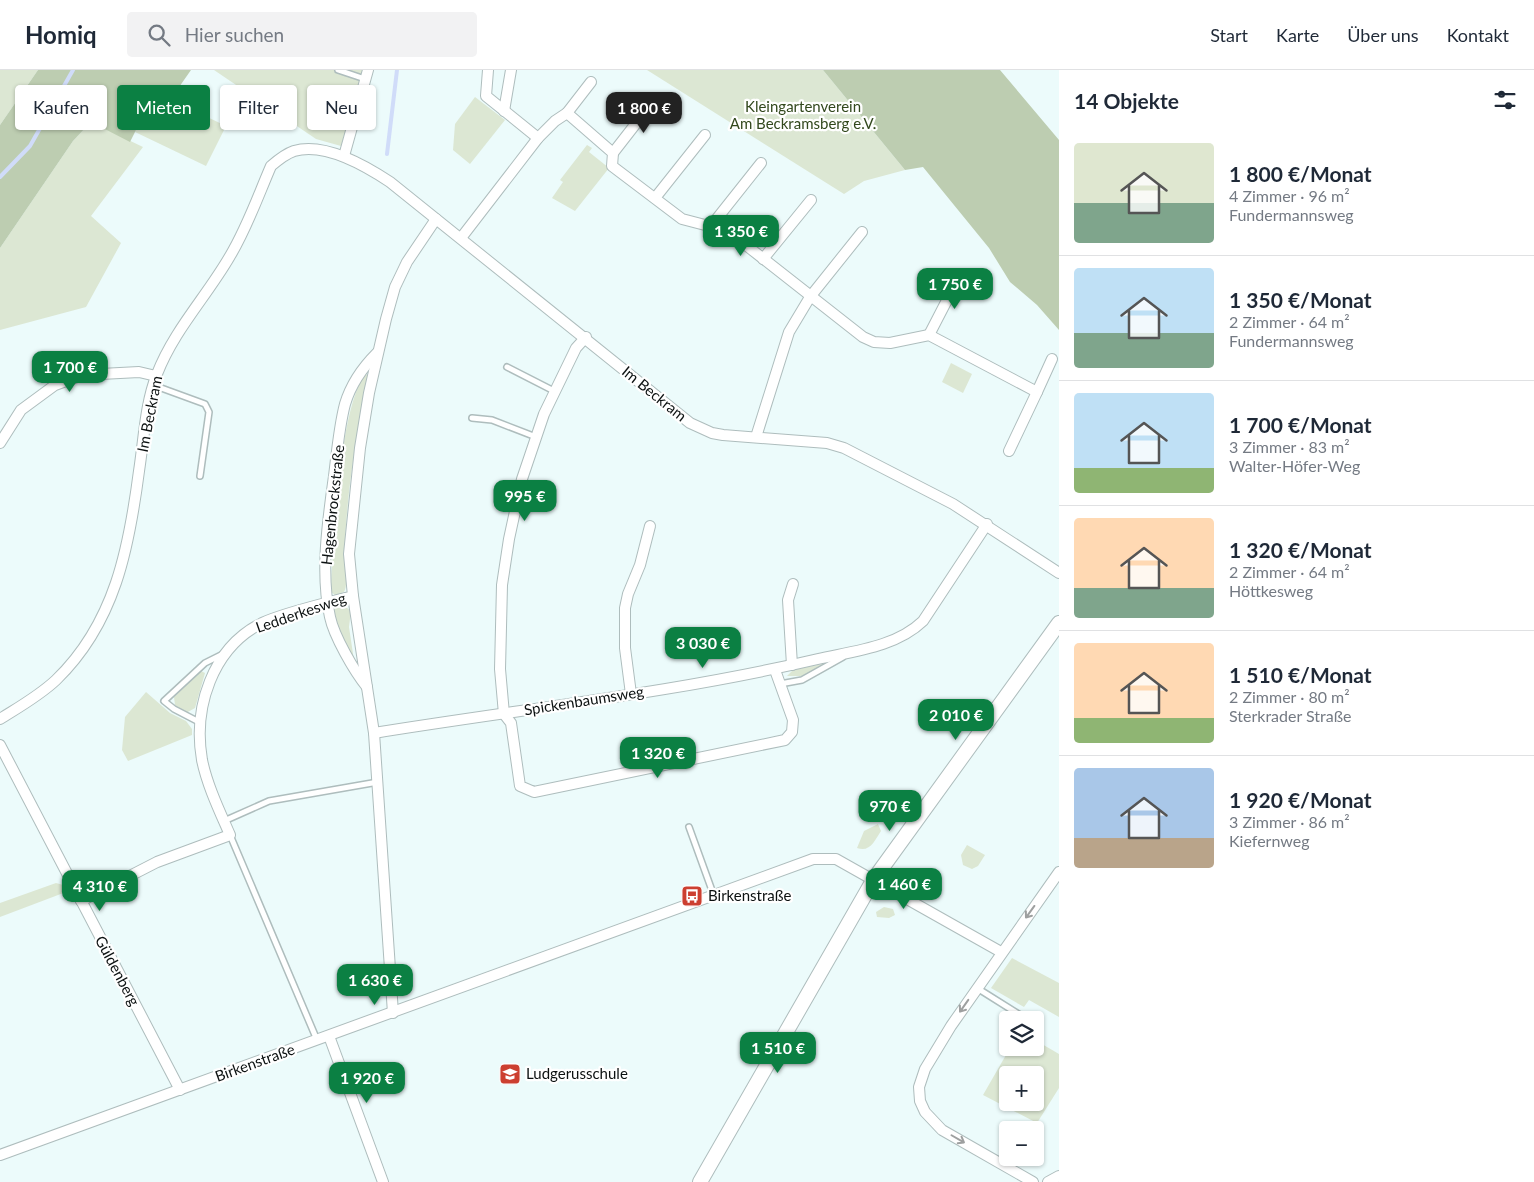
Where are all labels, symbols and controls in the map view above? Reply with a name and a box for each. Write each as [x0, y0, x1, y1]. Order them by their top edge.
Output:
search box [127, 12, 477, 57]
text: Homiq [25, 20, 97, 49]
icon: search [145, 21, 173, 49]
text: Hier suchen [185, 23, 284, 46]
text: Start [1210, 24, 1248, 46]
text: Karte [1276, 24, 1319, 46]
text: Über uns [1347, 24, 1419, 46]
text: Kontakt [1447, 24, 1509, 46]
chip: Kaufen [15, 85, 107, 130]
chip: Mieten [117, 85, 210, 130]
chip: Filter [220, 85, 297, 130]
chip: Neu [307, 85, 376, 130]
icon: filters [1491, 86, 1519, 114]
text: 14 Objekte [1074, 88, 1179, 113]
pin: 1 800 € [598, 92, 690, 134]
park label: Kleingartenverein Am Beckramsberg e.V. [730, 97, 876, 132]
text: 1 800 € [617, 98, 671, 117]
text: 1 800 €/Monat [1229, 161, 1372, 186]
icon: home [1114, 163, 1174, 223]
text: 4 Zimmer · 96 m² [1229, 186, 1350, 205]
text: Fundermannsweg [1229, 205, 1354, 224]
pin: 1 350 € [695, 214, 787, 257]
text: 1 350 € [714, 221, 768, 240]
pin: 1 750 € [909, 268, 1001, 310]
text: 1 750 € [928, 274, 982, 293]
text: 1 350 €/Monat [1229, 287, 1372, 312]
icon: home [1114, 288, 1174, 348]
text: 2 Zimmer · 64 m² [1229, 312, 1350, 331]
text: Fundermannsweg [1229, 331, 1354, 350]
pin: 1 700 € [24, 350, 116, 393]
text: 1 700 € [43, 357, 97, 376]
street label: Im Beckram [619, 362, 690, 425]
street label: Im Beckram [133, 374, 165, 454]
text: 1 700 €/Monat [1229, 412, 1372, 437]
icon: home [1114, 413, 1174, 473]
text: 3 Zimmer · 83 m² [1229, 437, 1350, 456]
street label: Hagenbrockstraße [317, 444, 347, 566]
text: Walter-Höfer-Weg [1229, 456, 1360, 475]
pin: 995 € [490, 480, 560, 522]
text: 995 € [504, 486, 546, 505]
text: 1 320 €/Monat [1229, 537, 1372, 562]
icon: home [1114, 538, 1174, 598]
text: 2 Zimmer · 64 m² [1229, 562, 1350, 581]
text: Höttkesweg [1229, 581, 1313, 600]
street label: Ledderkesweg [253, 588, 348, 636]
pin: 3 030 € [657, 626, 749, 669]
text: 3 030 € [676, 633, 730, 652]
text: 1 510 €/Monat [1229, 662, 1372, 687]
icon: home [1114, 663, 1174, 723]
street label: Spickenbaumsweg [523, 682, 645, 718]
text: 2 Zimmer · 80 m² [1229, 687, 1350, 706]
pin: 2 010 € [910, 698, 1002, 741]
text: 2 010 € [929, 705, 983, 724]
text: Sterkrader Straße [1229, 706, 1352, 725]
pin: 1 320 € [612, 736, 704, 779]
text: 1 320 € [631, 743, 685, 762]
text: 1 920 €/Monat [1229, 787, 1372, 812]
icon: home [1114, 788, 1174, 848]
pin: 970 € [855, 790, 925, 832]
text: 970 € [869, 796, 911, 815]
text: 3 Zimmer · 86 m² [1229, 812, 1350, 831]
text: Kiefernweg [1229, 831, 1310, 850]
pin: 1 460 € [858, 868, 950, 910]
pin: 4 310 € [54, 870, 146, 912]
text: 1 460 € [877, 874, 931, 893]
text: 4 310 € [73, 876, 127, 895]
bus stop icon: Birkenstraße [680, 884, 704, 908]
place label: Birkenstraße [708, 886, 791, 904]
one-way arrow [1025, 904, 1036, 918]
street label: Güldenberg [92, 932, 144, 1009]
pin: 1 630 € [329, 964, 421, 1006]
text: 1 630 € [348, 970, 402, 989]
one-way arrow [959, 999, 969, 1013]
map controls [999, 1011, 1044, 1166]
button: layers [999, 1011, 1044, 1056]
pin: 1 510 € [732, 1032, 824, 1074]
text: 1 510 € [751, 1038, 805, 1057]
street label: Birkenstraße [212, 1039, 297, 1085]
pin: 1 920 € [321, 1062, 413, 1104]
school or university icon: Ludgerusschule [498, 1062, 522, 1086]
place label: Ludgerusschule [526, 1064, 628, 1082]
button: + [999, 1066, 1044, 1111]
text: 1 920 € [340, 1068, 394, 1087]
button: − [999, 1121, 1044, 1166]
one-way arrow [950, 1135, 965, 1144]

